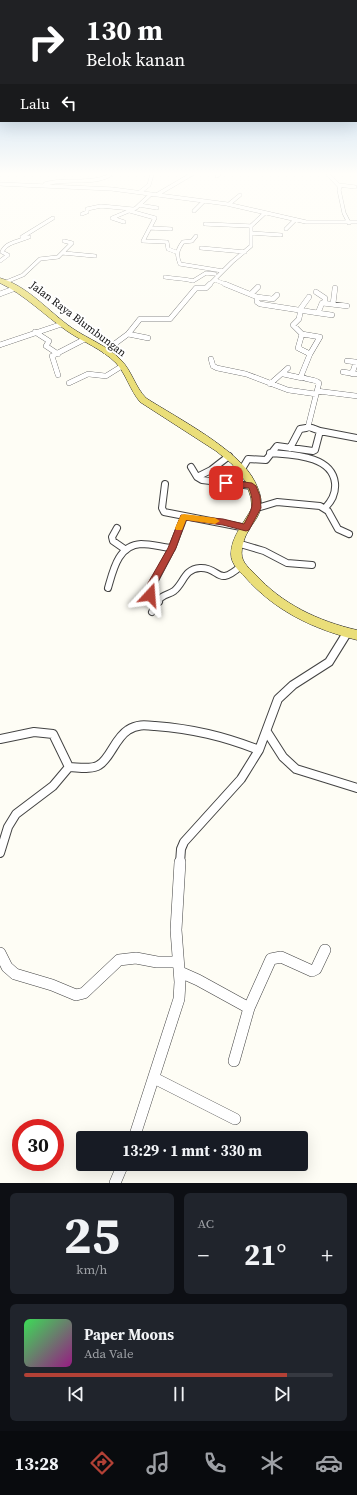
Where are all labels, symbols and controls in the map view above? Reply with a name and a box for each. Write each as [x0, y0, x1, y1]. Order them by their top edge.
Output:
text: 130 m [86, 11, 163, 49]
icon: right [20, 16, 72, 68]
text: Belok kanan [86, 47, 185, 72]
icon: left [58, 92, 80, 114]
text: Lalu [20, 93, 50, 114]
street label: Jalan Raya Blumbungan [26, 277, 129, 360]
pin [209, 466, 243, 500]
icon: arrive [215, 472, 237, 494]
position arrow [129, 574, 171, 616]
speed limit sign: 30 [12, 1119, 64, 1171]
text: 13:29 · 1 mnt · 330 m [122, 1140, 262, 1161]
text: 25 [64, 1199, 120, 1270]
text: AC [198, 1215, 214, 1232]
text: 21° [244, 1234, 286, 1275]
text: − [198, 1240, 209, 1270]
text: + [321, 1240, 333, 1270]
text: km/h [76, 1261, 107, 1278]
text: Paper Moons [84, 1324, 174, 1345]
text: Ada Vale [84, 1345, 134, 1362]
icon: previous [65, 1383, 87, 1405]
icon: pause [168, 1383, 190, 1405]
icon: next [271, 1383, 293, 1405]
icon: directions [88, 1449, 116, 1477]
icon: music [144, 1449, 172, 1477]
icon: phone [201, 1449, 229, 1477]
icon: climate [258, 1449, 286, 1477]
icon: car [315, 1449, 343, 1477]
text: 13:28 [14, 1451, 59, 1476]

